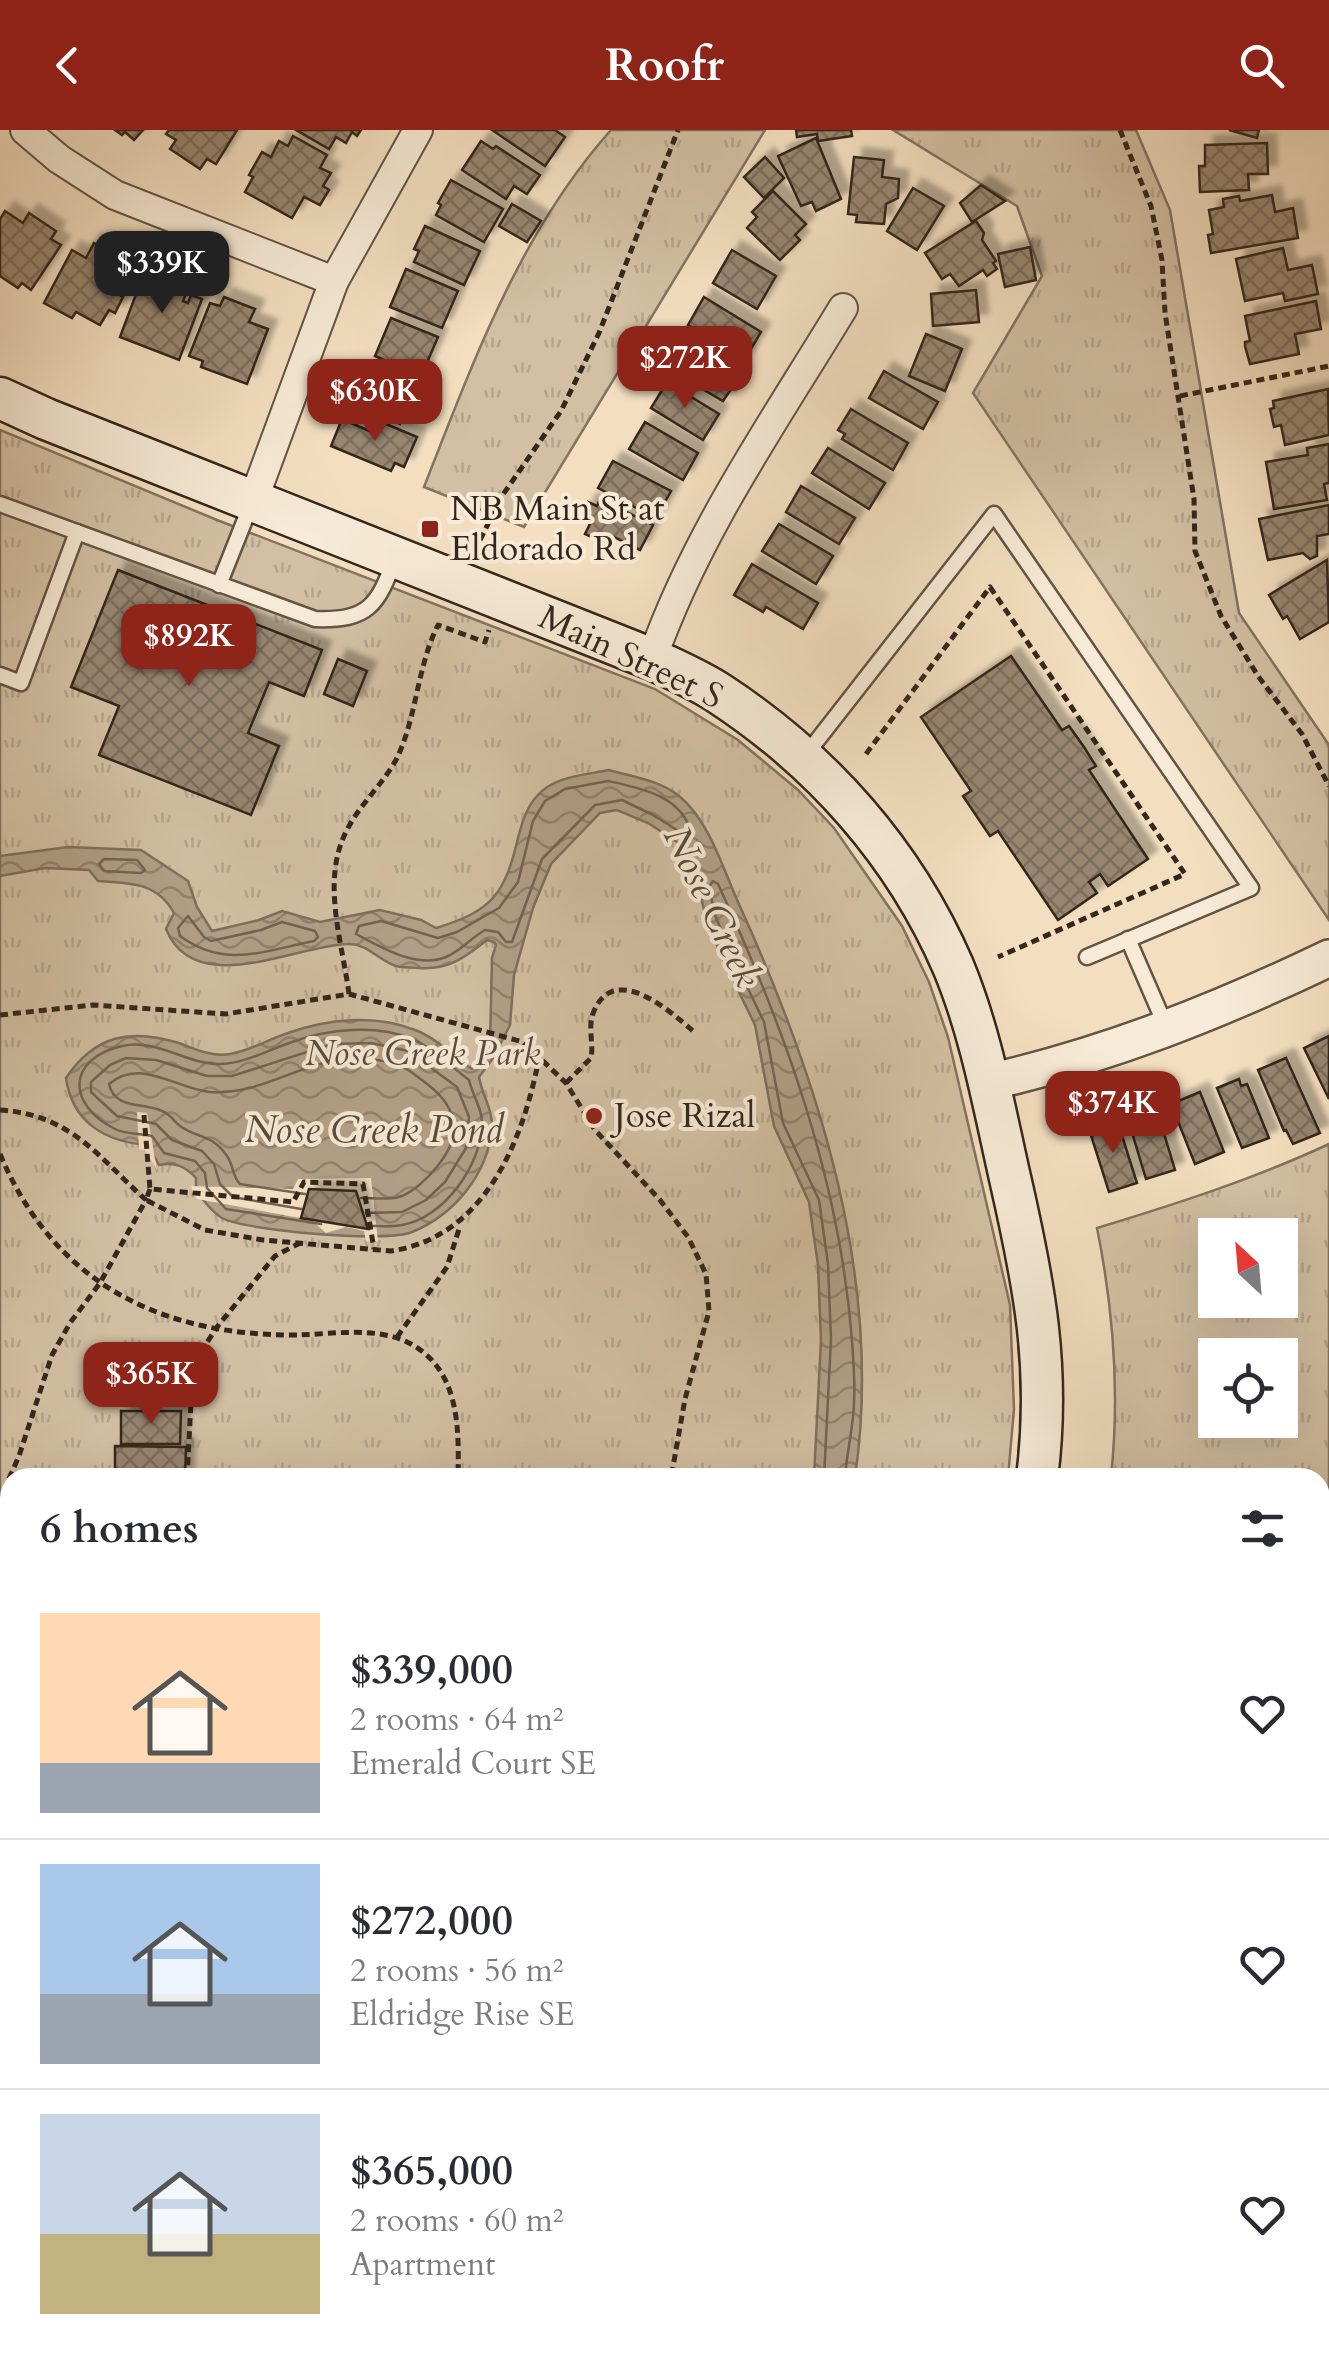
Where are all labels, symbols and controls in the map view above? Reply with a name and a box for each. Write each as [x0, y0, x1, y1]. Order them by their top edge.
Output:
text: Roofr [605, 35, 724, 96]
icon: back [40, 38, 95, 93]
icon: search [1234, 38, 1289, 93]
pin: $339K [92, 231, 232, 316]
text: $339K [116, 241, 208, 285]
pin: $272K [615, 326, 755, 411]
text: $272K [639, 336, 731, 380]
pin: $630K [305, 359, 445, 444]
text: $630K [329, 369, 421, 413]
place label: NB Main St at Eldorado Rd [450, 485, 664, 573]
marker: NB Main St at Eldorado Rd [419, 518, 441, 540]
street label: Main Street S [531, 593, 731, 721]
pin: $892K [119, 604, 259, 689]
text: $892K [143, 614, 235, 658]
water label: Nose Creek [651, 818, 773, 997]
park label: Nose Creek Park [306, 1030, 541, 1078]
pin: $374K [1043, 1071, 1183, 1156]
text: $374K [1067, 1081, 1159, 1125]
place label: Jose Rizal [609, 1092, 756, 1140]
water label: Nose Creek Pond [245, 1104, 505, 1156]
marker: Jose Rizal [583, 1105, 605, 1127]
north arrow [1198, 1218, 1298, 1318]
map controls [1198, 1218, 1298, 1438]
button: locate [1198, 1338, 1298, 1438]
pin: $365K [81, 1342, 221, 1427]
text: $365K [105, 1352, 197, 1396]
text: 6 homes [40, 1500, 198, 1557]
icon: filters [1235, 1501, 1290, 1556]
text: $339,000 [350, 1641, 513, 1698]
icon: home [120, 1653, 240, 1773]
icon: heart [1235, 1686, 1290, 1741]
text: 2 rooms · 64 m² [350, 1698, 563, 1742]
text: Emerald Court SE [350, 1742, 596, 1786]
text: $272,000 [350, 1892, 513, 1949]
icon: home [120, 1904, 240, 2024]
icon: heart [1235, 1937, 1290, 1992]
text: 2 rooms · 56 m² [350, 1949, 563, 1993]
text: Eldridge Rise SE [350, 1993, 574, 2037]
text: $365,000 [350, 2142, 513, 2199]
icon: home [120, 2154, 240, 2274]
icon: heart [1235, 2187, 1290, 2242]
text: 2 rooms · 60 m² [350, 2199, 563, 2243]
text: Apartment [350, 2243, 495, 2287]

